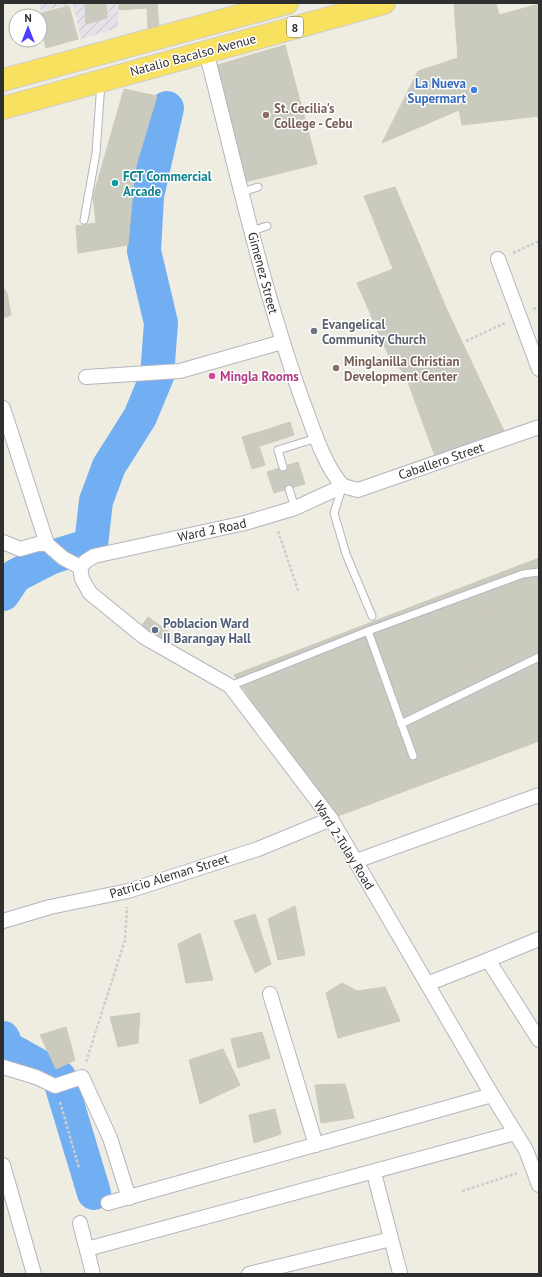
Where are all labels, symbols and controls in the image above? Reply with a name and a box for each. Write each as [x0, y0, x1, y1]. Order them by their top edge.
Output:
north arrow [8, 8, 48, 48]
text: N [24, 11, 32, 25]
road number: 8 [287, 17, 303, 37]
street label: Natalio Bacalso Avenue [128, 30, 258, 80]
place label: La Nueva Supermart [408, 75, 466, 107]
marker: La Nueva Supermart [469, 85, 479, 95]
place label: St. Cecilia's College - Cebu [274, 100, 352, 132]
marker: St. Cecilia's College - Cebu [261, 110, 271, 120]
place label: FCT Commercial Arcade [123, 168, 212, 200]
marker: FCT Commercial Arcade [110, 178, 120, 188]
street label: Gimenez Street [244, 230, 282, 316]
place label: Evangelical Community Church [322, 316, 426, 348]
marker: Evangelical Community Church [309, 326, 319, 336]
place label: Minglanilla Christian Development Center [344, 353, 459, 385]
marker: Minglanilla Christian Development Center [331, 363, 341, 373]
place label: Mingla Rooms [220, 368, 299, 385]
marker: Mingla Rooms [207, 371, 217, 381]
street label: Caballero Street [396, 438, 487, 484]
street label: Ward 2 Road [176, 514, 248, 546]
place label: Poblacion Ward II Barangay Hall [163, 615, 251, 647]
marker: Poblacion Ward II Barangay Hall [150, 625, 160, 635]
street label: Ward 2-Tulay Road [310, 797, 378, 893]
street label: Patricio Aleman Street [107, 850, 231, 902]

